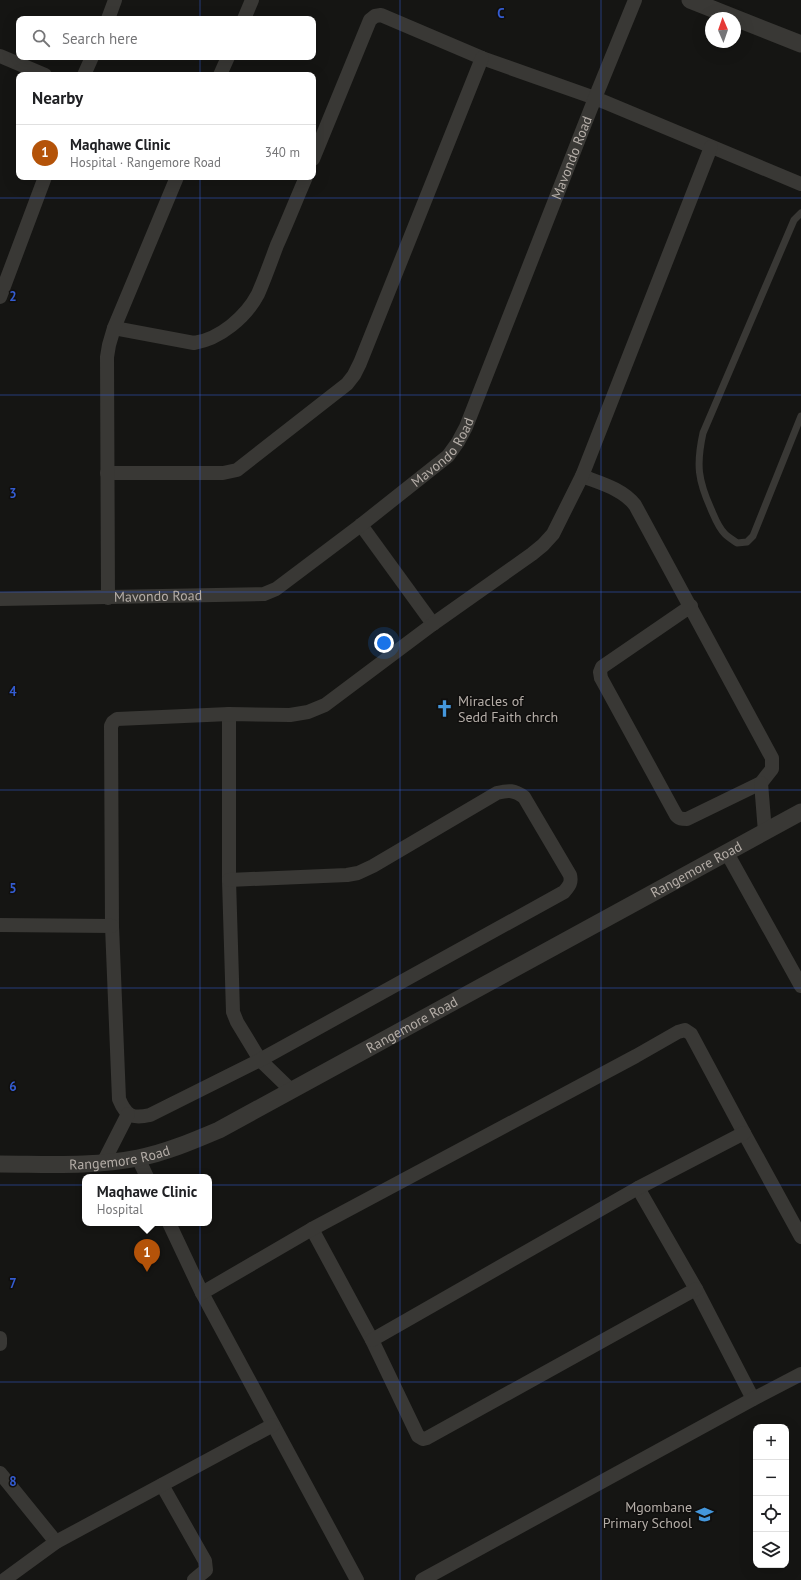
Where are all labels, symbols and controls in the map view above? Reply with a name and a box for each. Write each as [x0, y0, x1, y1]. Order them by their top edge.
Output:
text: C [497, 5, 505, 22]
north arrow [705, 12, 741, 48]
search box [16, 16, 316, 60]
icon: search [30, 27, 52, 49]
text: Search here [62, 29, 138, 48]
text: Nearby [32, 87, 83, 109]
street label: Mavondo Road [547, 113, 596, 202]
text: Maqhawe Clinic [70, 135, 171, 154]
text: 1 [41, 144, 49, 161]
text: 340 m [265, 144, 300, 161]
text: Hospital · Rangemore Road [70, 154, 221, 171]
text: 2 [9, 288, 17, 305]
street label: Mavondo Road [407, 415, 478, 491]
text: 3 [9, 485, 17, 502]
street label: Mavondo Road [114, 586, 202, 606]
your location [374, 633, 394, 653]
text: 4 [9, 683, 17, 700]
place label: Miracles of Sedd Faith chrch [458, 692, 558, 726]
church icon: Miracles of Sedd Faith chrch [435, 699, 455, 719]
street label: Rangemore Road [647, 837, 745, 902]
text: 5 [9, 880, 17, 897]
street label: Rangemore Road [363, 992, 461, 1057]
text: 6 [9, 1078, 17, 1095]
street label: Rangemore Road [69, 1141, 172, 1173]
popup [82, 1174, 212, 1226]
text: Maqhawe Clinic [97, 1182, 197, 1201]
text: Hospital [97, 1201, 143, 1218]
pin: 1 [134, 1239, 160, 1272]
text: 7 [9, 1275, 17, 1292]
map controls [753, 1424, 789, 1568]
button: + [753, 1424, 789, 1460]
button: − [753, 1460, 789, 1496]
text: 8 [9, 1473, 17, 1490]
button: locate [753, 1496, 789, 1532]
place label: Mgombane Primary School [603, 1498, 692, 1532]
school or university icon: Mgombane Primary School [695, 1505, 715, 1525]
button: layers [753, 1532, 789, 1568]

